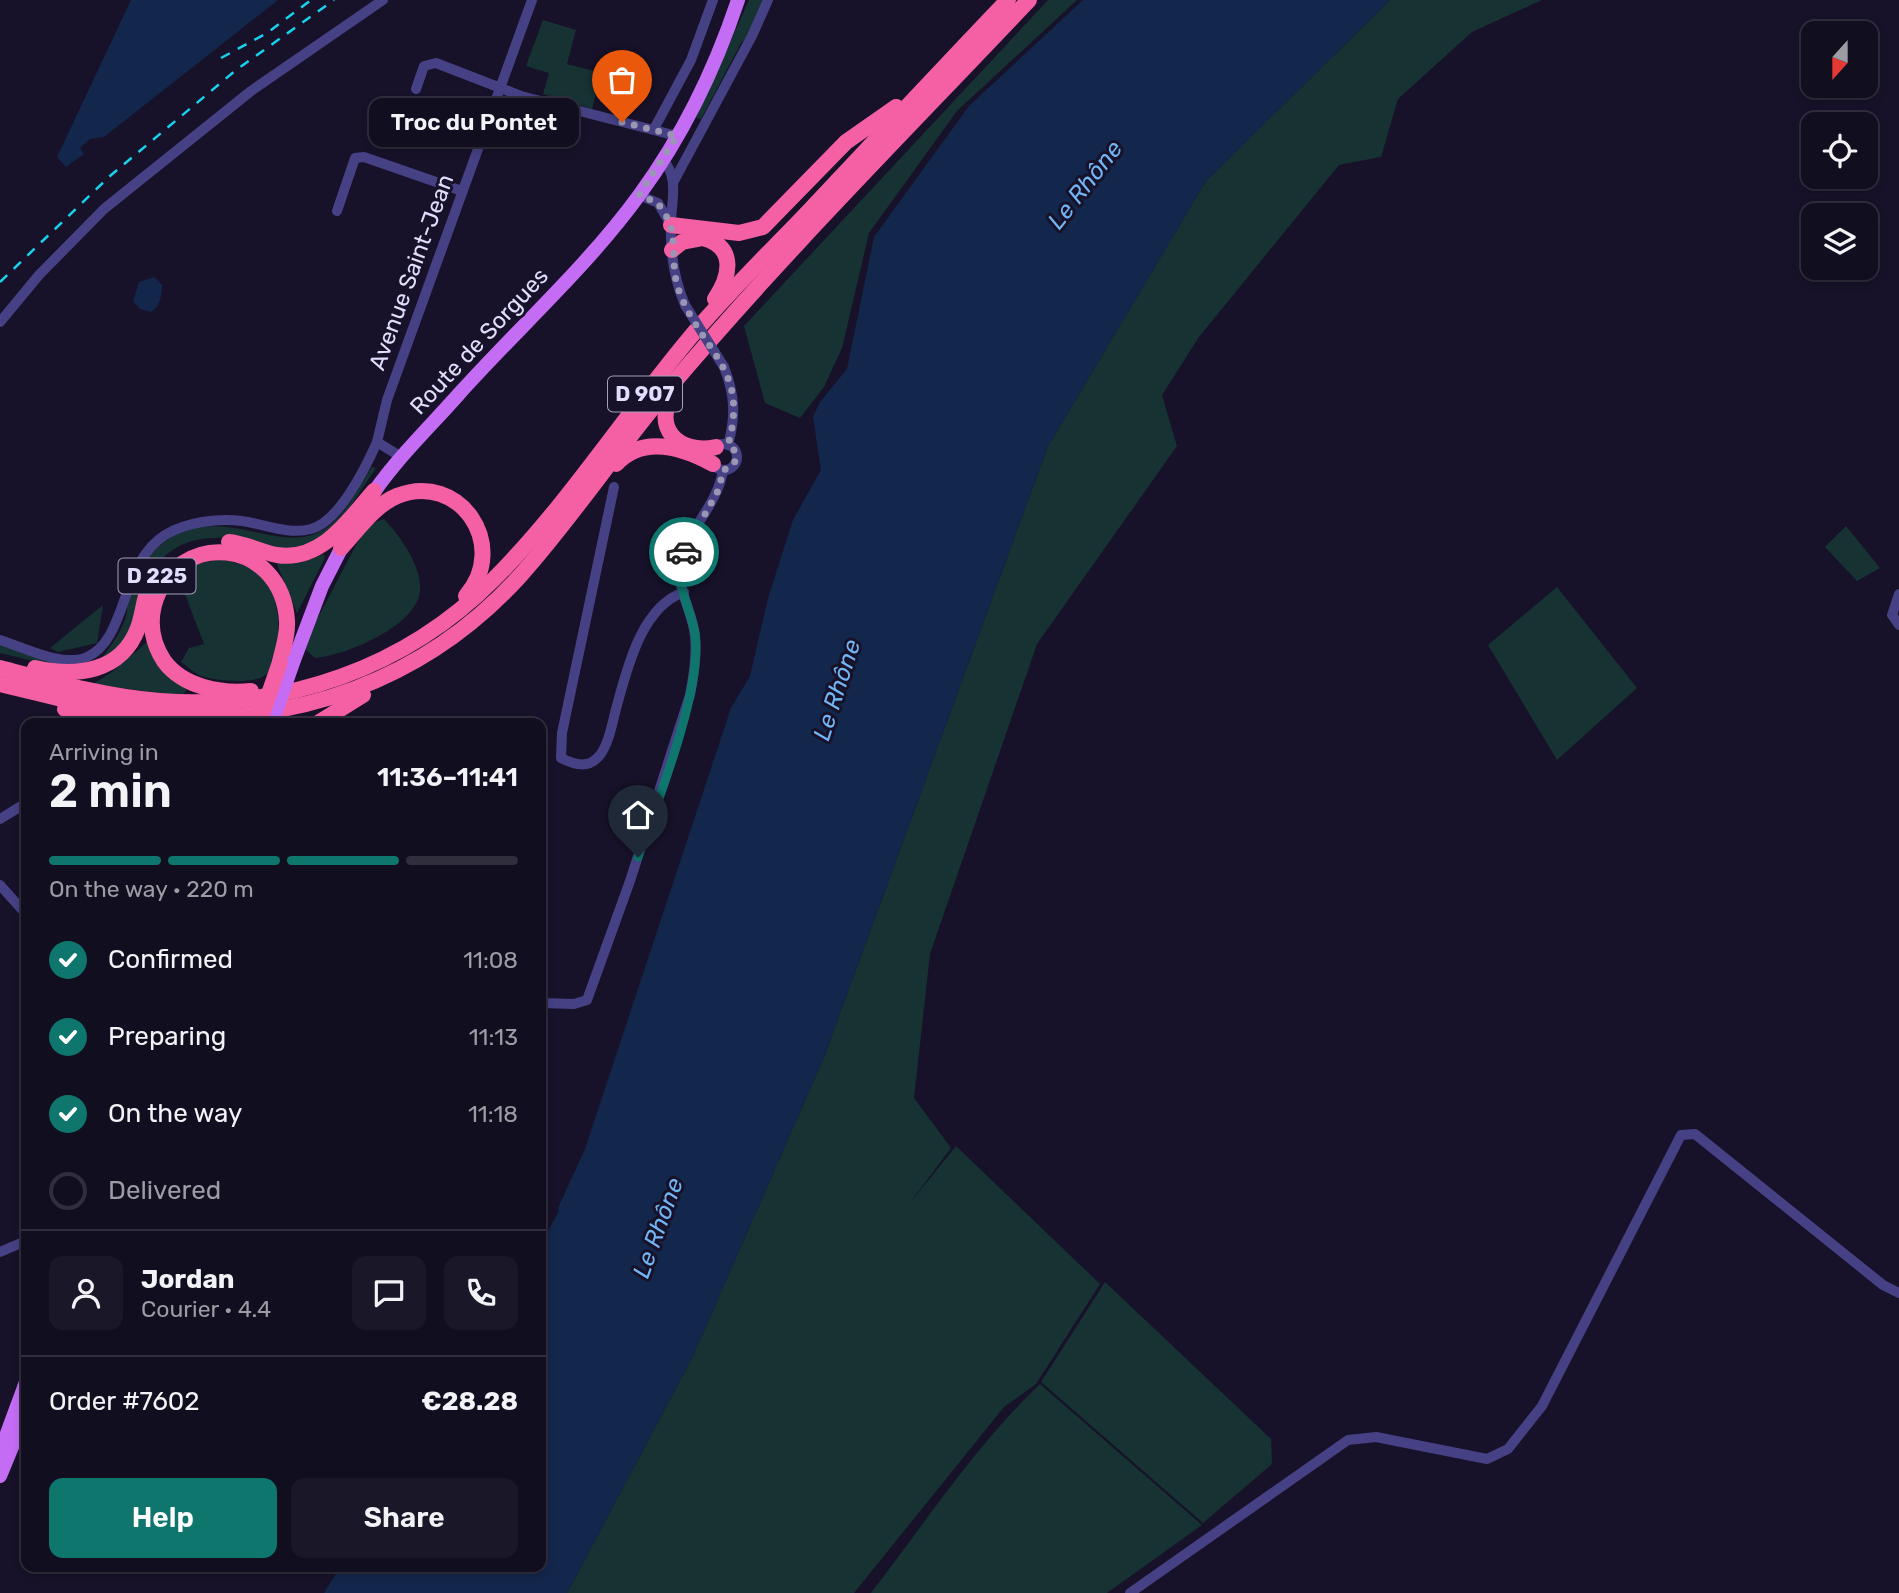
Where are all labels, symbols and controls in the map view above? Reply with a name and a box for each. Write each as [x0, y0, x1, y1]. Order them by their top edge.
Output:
north arrow [1801, 21, 1878, 98]
map controls [1801, 21, 1878, 280]
pin [592, 50, 652, 122]
icon: bag [603, 61, 641, 99]
callout: Troc du Pontet [370, 97, 580, 146]
text: Troc du Pontet [391, 108, 557, 136]
button: locate [1801, 112, 1878, 189]
water label: Le Rhône [1042, 135, 1128, 235]
street label: Avenue Saint-Jean [363, 170, 459, 374]
button: layers [1801, 203, 1878, 280]
street label: Route de Sorgues [404, 262, 554, 420]
road number: D 907 [608, 376, 682, 412]
courier [649, 517, 719, 587]
icon: car [665, 533, 703, 571]
road number: D 225 [118, 558, 196, 594]
water label: Le Rhône [808, 636, 866, 744]
text: Arriving in [49, 738, 159, 766]
text: 11:36–11:41 [377, 762, 518, 793]
text: 2 min [49, 764, 172, 819]
pin [608, 785, 668, 857]
icon: home [619, 796, 657, 834]
text: On the way · 220 m [49, 875, 254, 903]
icon: check [49, 941, 87, 979]
text: Confirmed [108, 944, 233, 975]
text: 11:08 [463, 946, 518, 974]
icon: check [49, 1018, 87, 1056]
text: Preparing [108, 1021, 226, 1052]
text: 11:13 [469, 1023, 518, 1051]
icon: check [49, 1095, 87, 1133]
text: On the way [108, 1098, 242, 1129]
text: 11:18 [468, 1100, 518, 1128]
water label: Le Rhône [627, 1174, 689, 1282]
text: Delivered [108, 1175, 221, 1206]
button: person [49, 1256, 123, 1330]
button: chat [352, 1256, 426, 1330]
button: phone [444, 1256, 518, 1330]
text: Jordan [141, 1264, 234, 1295]
text: Courier · 4.4 [141, 1295, 271, 1323]
text: Order #7602 [49, 1386, 200, 1417]
text: €28.28 [421, 1386, 518, 1417]
button: Help [49, 1478, 277, 1558]
button: Share [291, 1478, 518, 1558]

